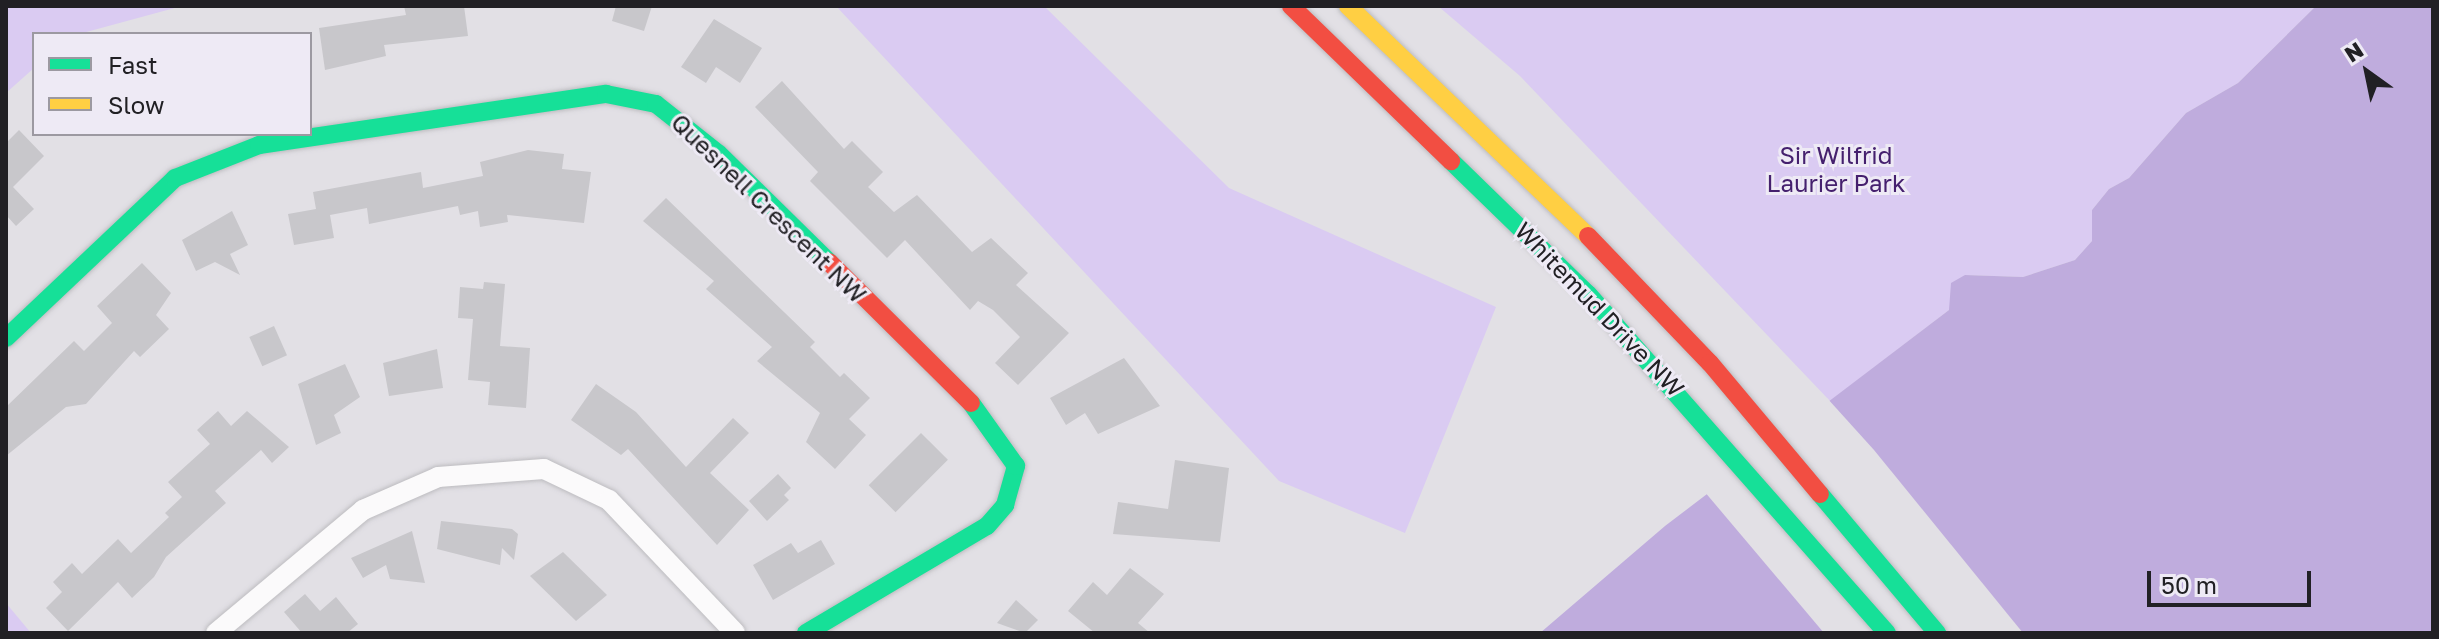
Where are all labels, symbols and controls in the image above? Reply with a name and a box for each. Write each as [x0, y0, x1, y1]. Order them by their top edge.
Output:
legend [32, 32, 312, 136]
north arrow [2327, 32, 2407, 112]
text: N [2339, 36, 2368, 67]
text: Fast [108, 50, 158, 79]
text: Slow [108, 90, 164, 119]
street label: Quesnell Crescent NW [666, 108, 872, 308]
park label: Sir Wilfrid Laurier Park [1766, 141, 1906, 197]
street label: Whitemud Drive NW [1509, 216, 1691, 402]
scale bar [2151, 555, 2315, 605]
text: 50 m [2161, 570, 2217, 599]

